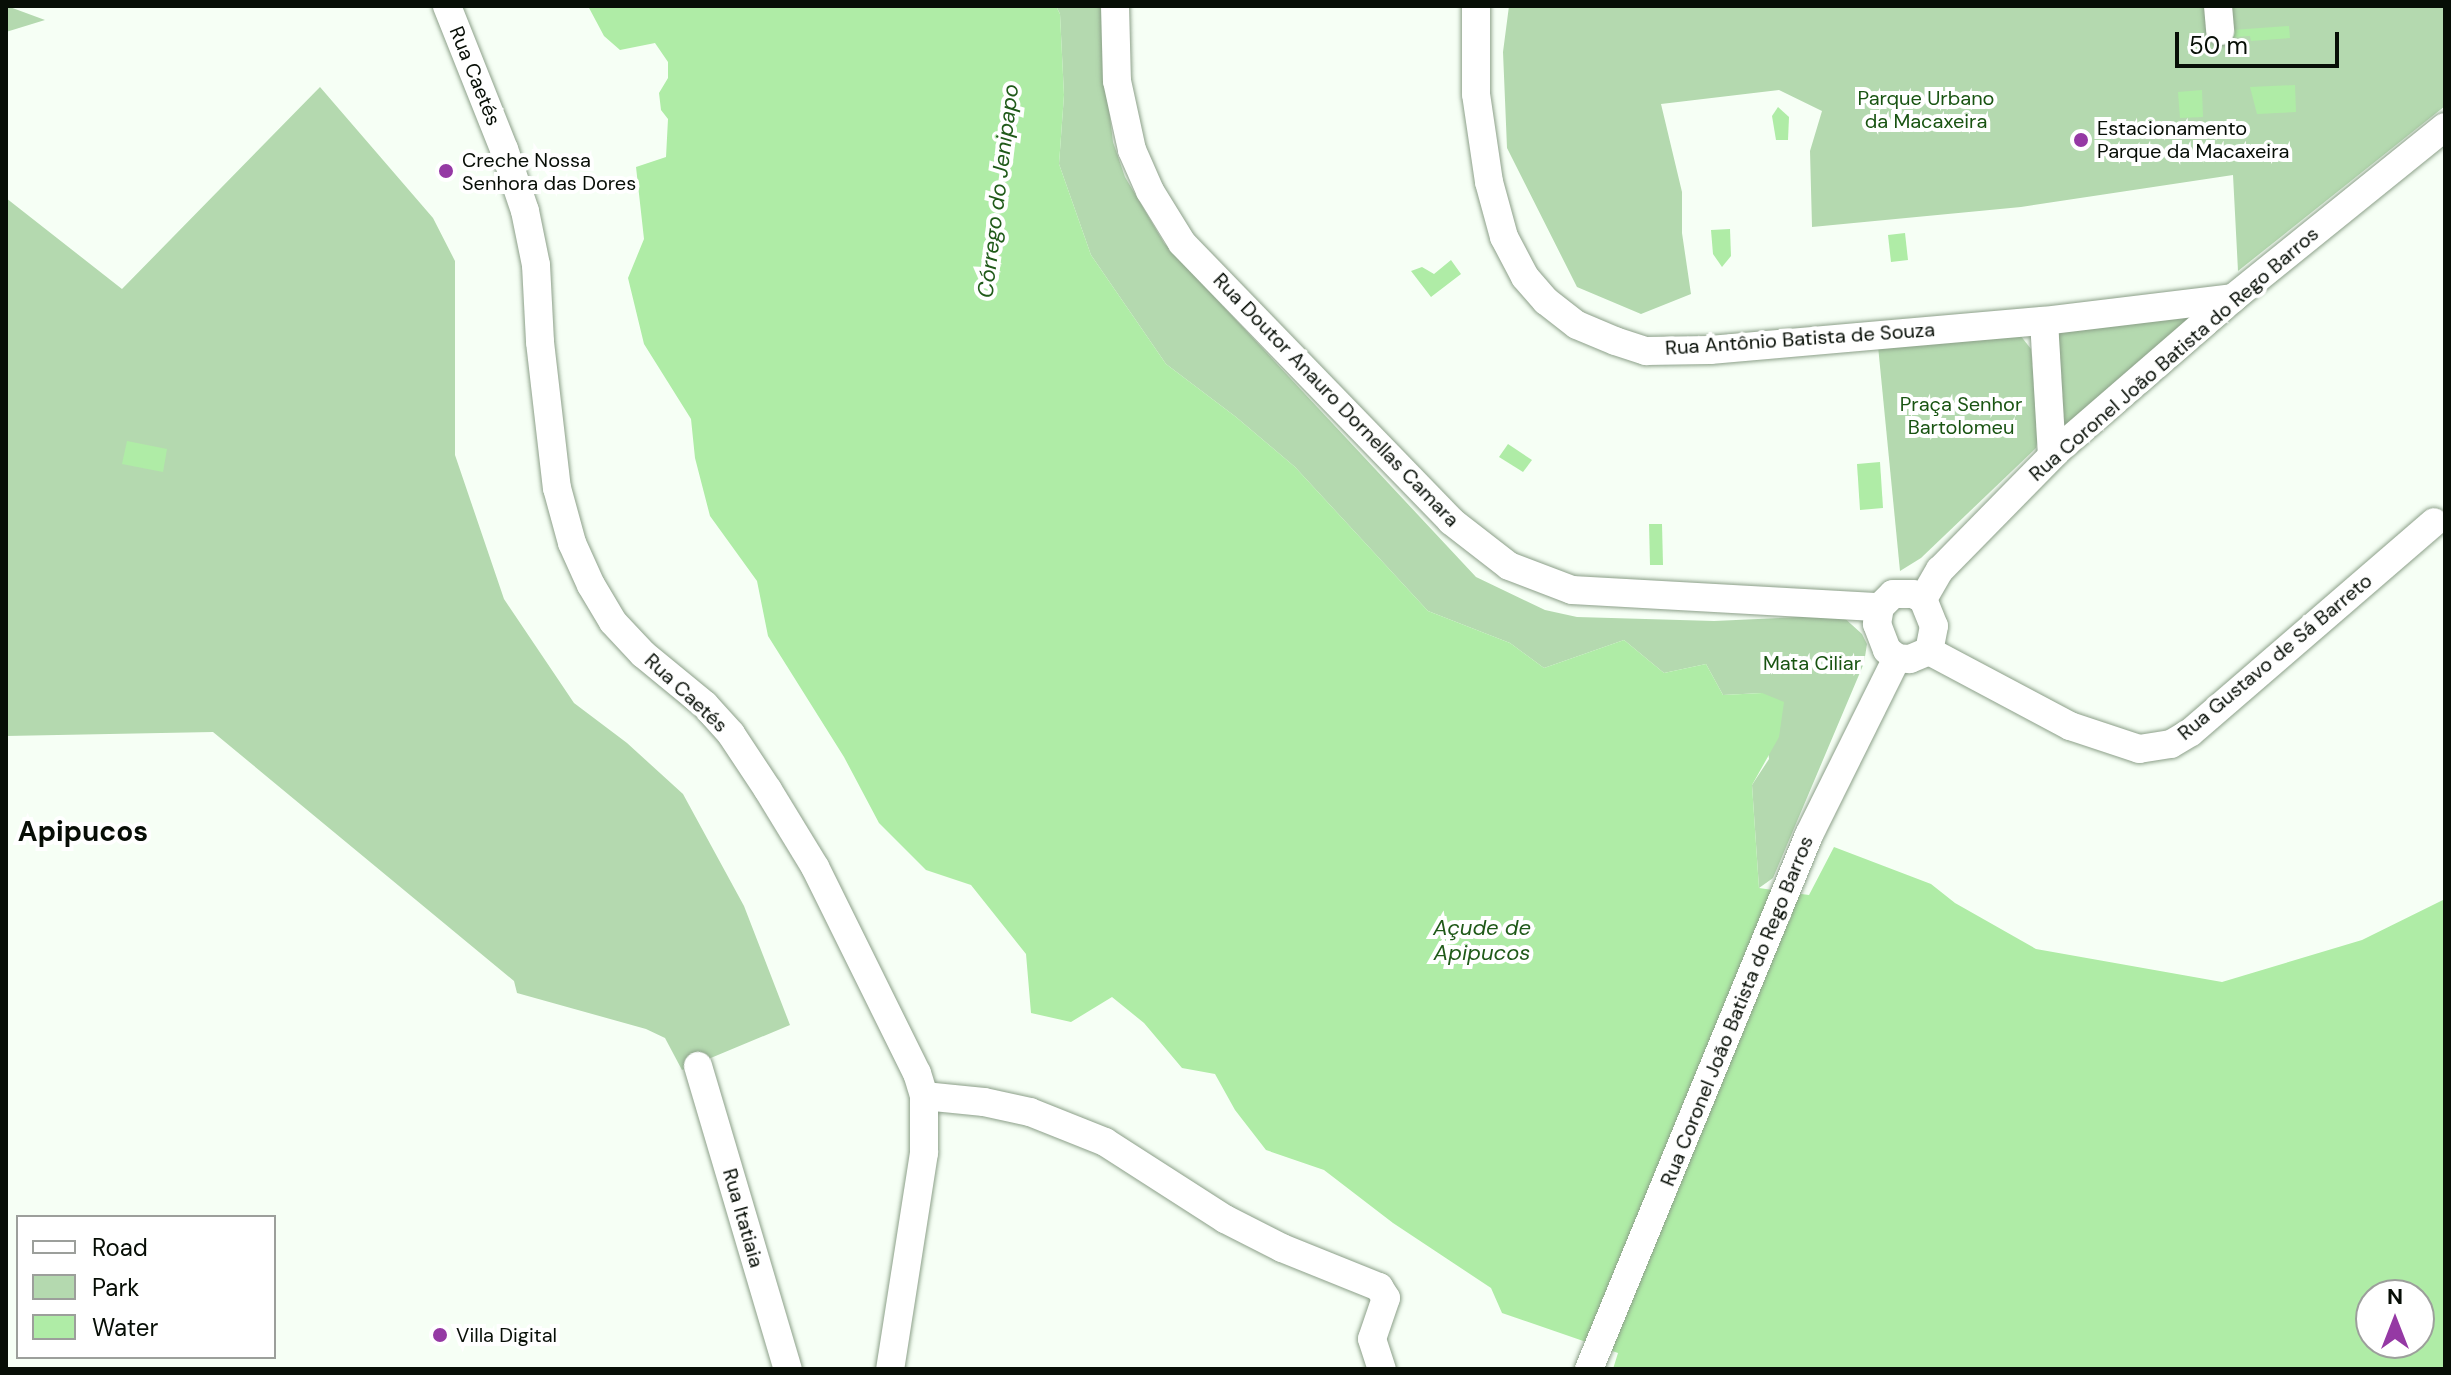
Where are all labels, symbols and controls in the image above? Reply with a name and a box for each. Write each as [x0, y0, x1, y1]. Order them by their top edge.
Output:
scale bar [2179, 16, 2343, 66]
street label: Rua Caetés [444, 23, 506, 129]
text: 50 m [2189, 30, 2248, 61]
water label: Córrego do Jenipapo [972, 83, 1024, 299]
park label: Parque Urbano da Macaxeira [1858, 87, 1994, 134]
place label: Estacionamento Parque da Macaxeira [2097, 116, 2289, 163]
marker: Estacionamento Parque da Macaxeira [2072, 131, 2090, 149]
place label: Creche Nossa Senhora das Dores [462, 148, 636, 195]
marker: Creche Nossa Senhora das Dores [437, 162, 455, 180]
street label: Rua Coronel João Batista do Rego Barros [2024, 222, 2324, 486]
street label: Rua Doutor Anauro Dornellas Camara [1208, 268, 1464, 532]
street label: Rua Antônio Batista de Souza [1664, 318, 1936, 360]
park label: Praça Senhor Bartolomeu [1900, 392, 2022, 439]
street label: Rua Gustavo de Sá Barreto [2173, 569, 2377, 745]
street label: Rua Caetés [640, 649, 732, 737]
park label: Mata Ciliar [1763, 651, 1861, 675]
district label: Apipucos [18, 815, 148, 849]
street label: Rua Coronel João Batista do Rego Barros [1656, 832, 1818, 1190]
water label: Açude de Apipucos [1433, 914, 1531, 966]
street label: Rua Itatiaia [717, 1166, 769, 1270]
legend [16, 1215, 276, 1359]
text: Road [92, 1232, 148, 1263]
text: Park [92, 1272, 139, 1303]
north arrow [2355, 1279, 2435, 1359]
text: N [2387, 1282, 2403, 1311]
text: Water [92, 1312, 158, 1343]
place label: Villa Digital [456, 1323, 557, 1347]
marker: Villa Digital [431, 1326, 449, 1344]

